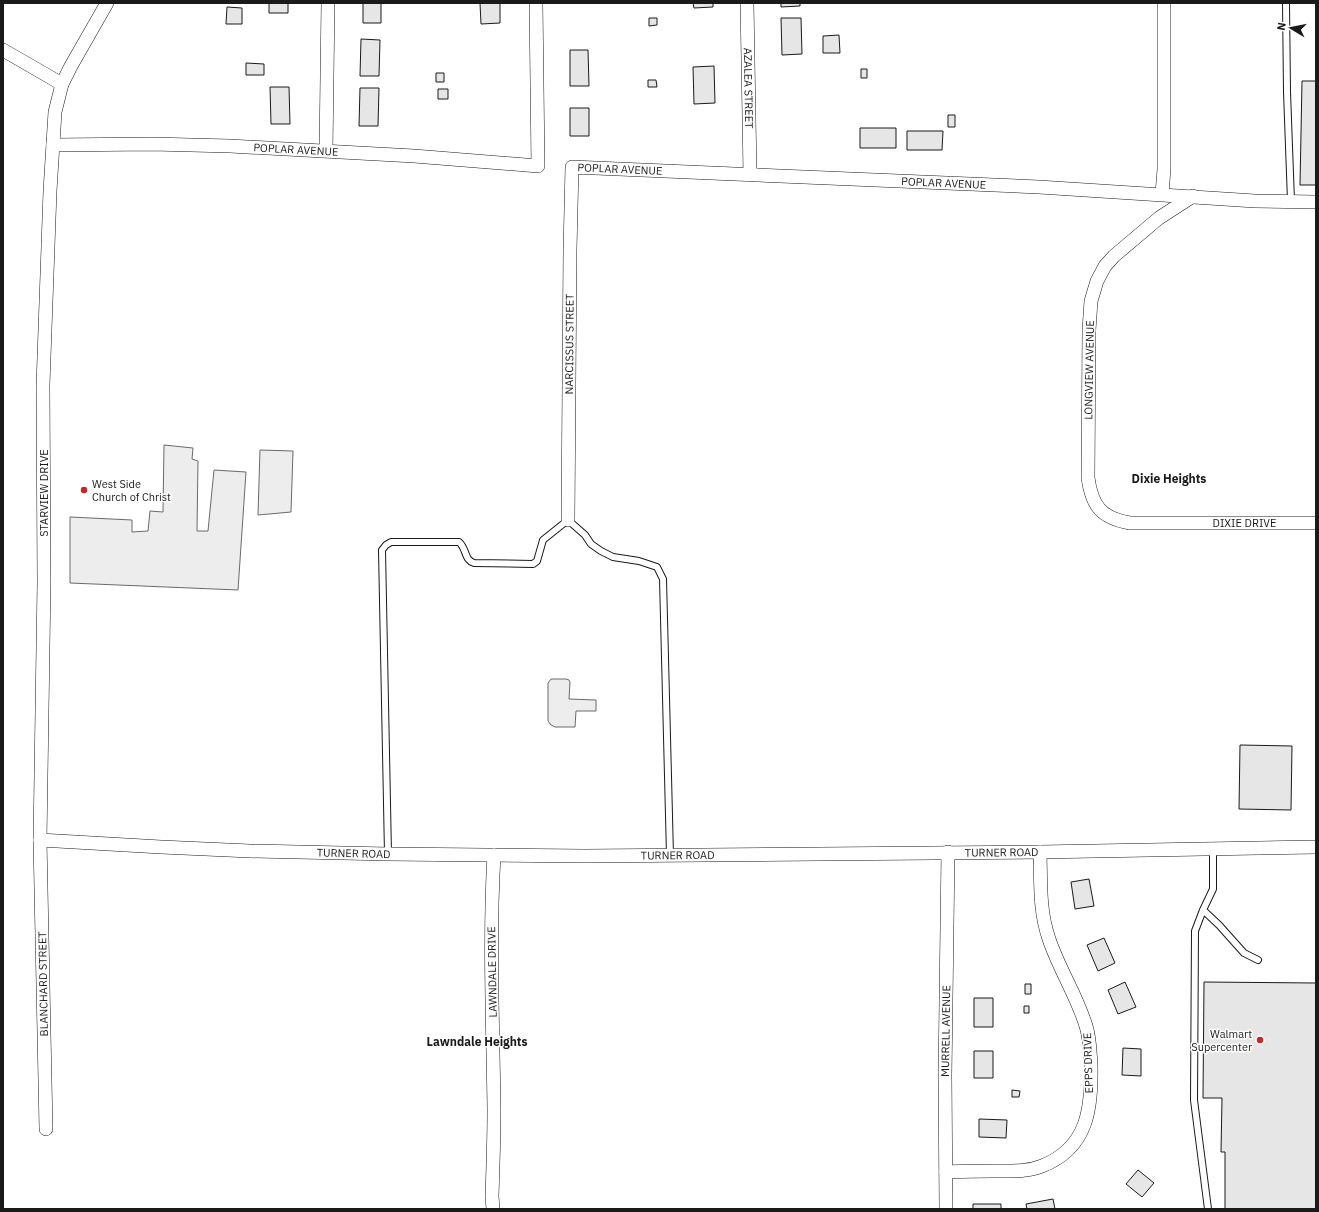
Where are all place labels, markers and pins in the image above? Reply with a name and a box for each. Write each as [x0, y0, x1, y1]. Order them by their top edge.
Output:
place label: West Side Church of Christ [92, 477, 171, 504]
marker: West Side Church of Christ [79, 485, 89, 495]
place label: Walmart Supercenter [1191, 1027, 1252, 1054]
marker: Walmart Supercenter [1255, 1035, 1265, 1045]

